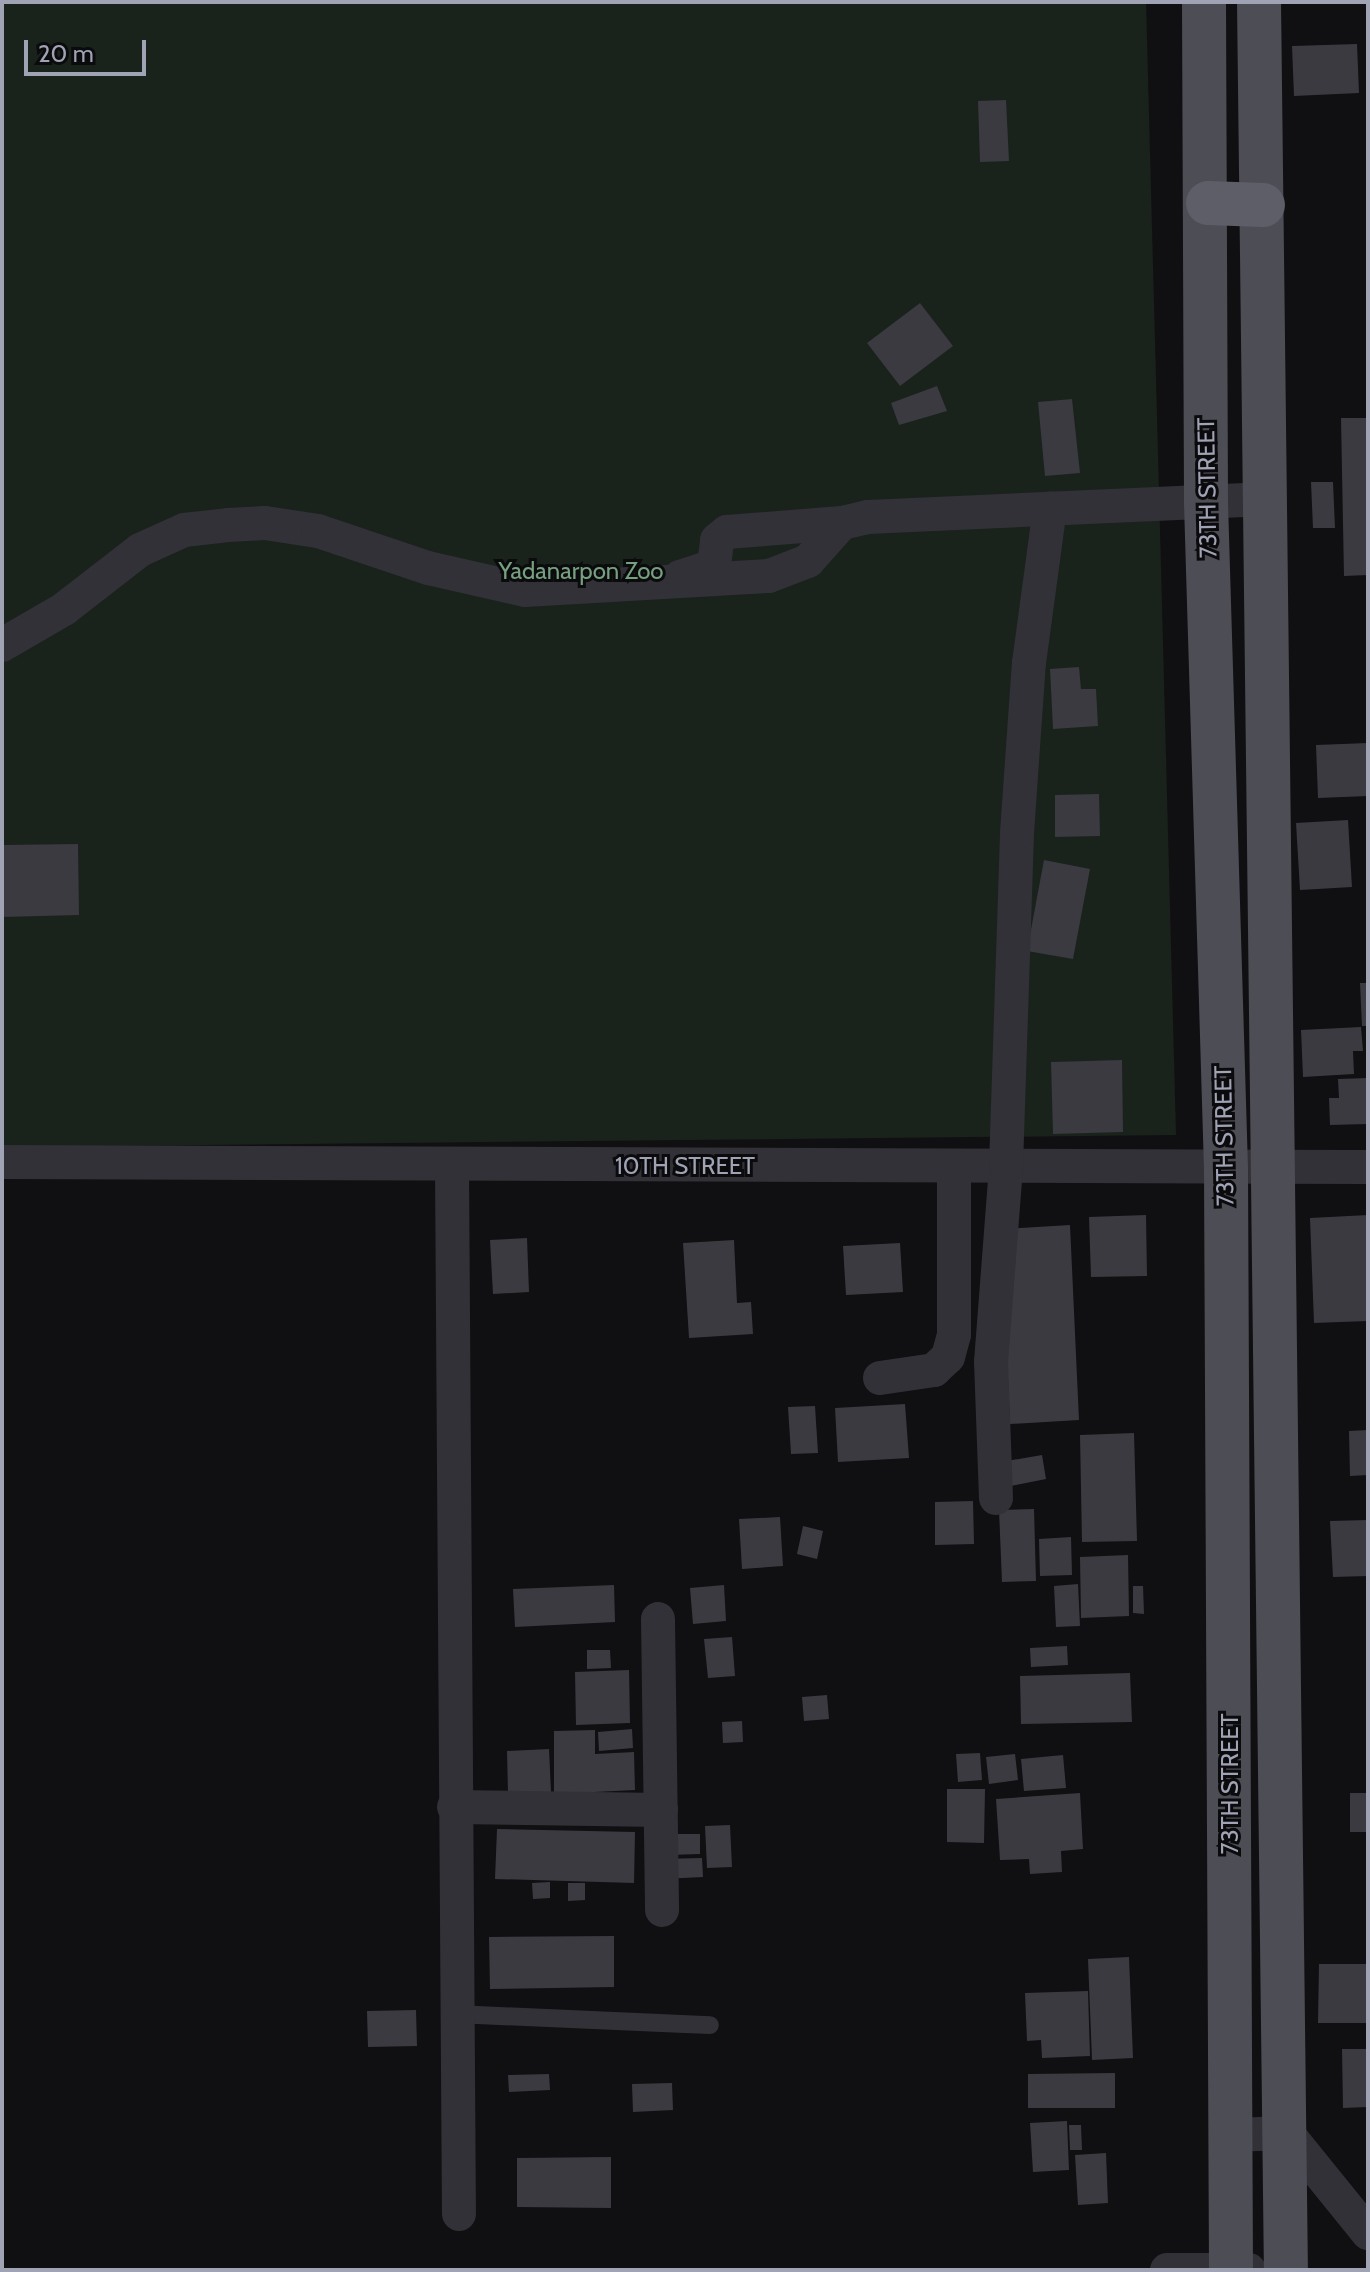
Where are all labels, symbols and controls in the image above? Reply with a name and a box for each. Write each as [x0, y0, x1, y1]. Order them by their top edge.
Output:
scale bar [28, 24, 150, 74]
text: 20 m [38, 39, 94, 68]
street label: 73TH STREET [1191, 417, 1223, 559]
park label: Yadanarpon Zoo [498, 557, 664, 585]
street label: 73TH STREET [1208, 1065, 1240, 1207]
street label: 10TH STREET [615, 1152, 755, 1180]
street label: 73TH STREET [1216, 1714, 1244, 1854]

